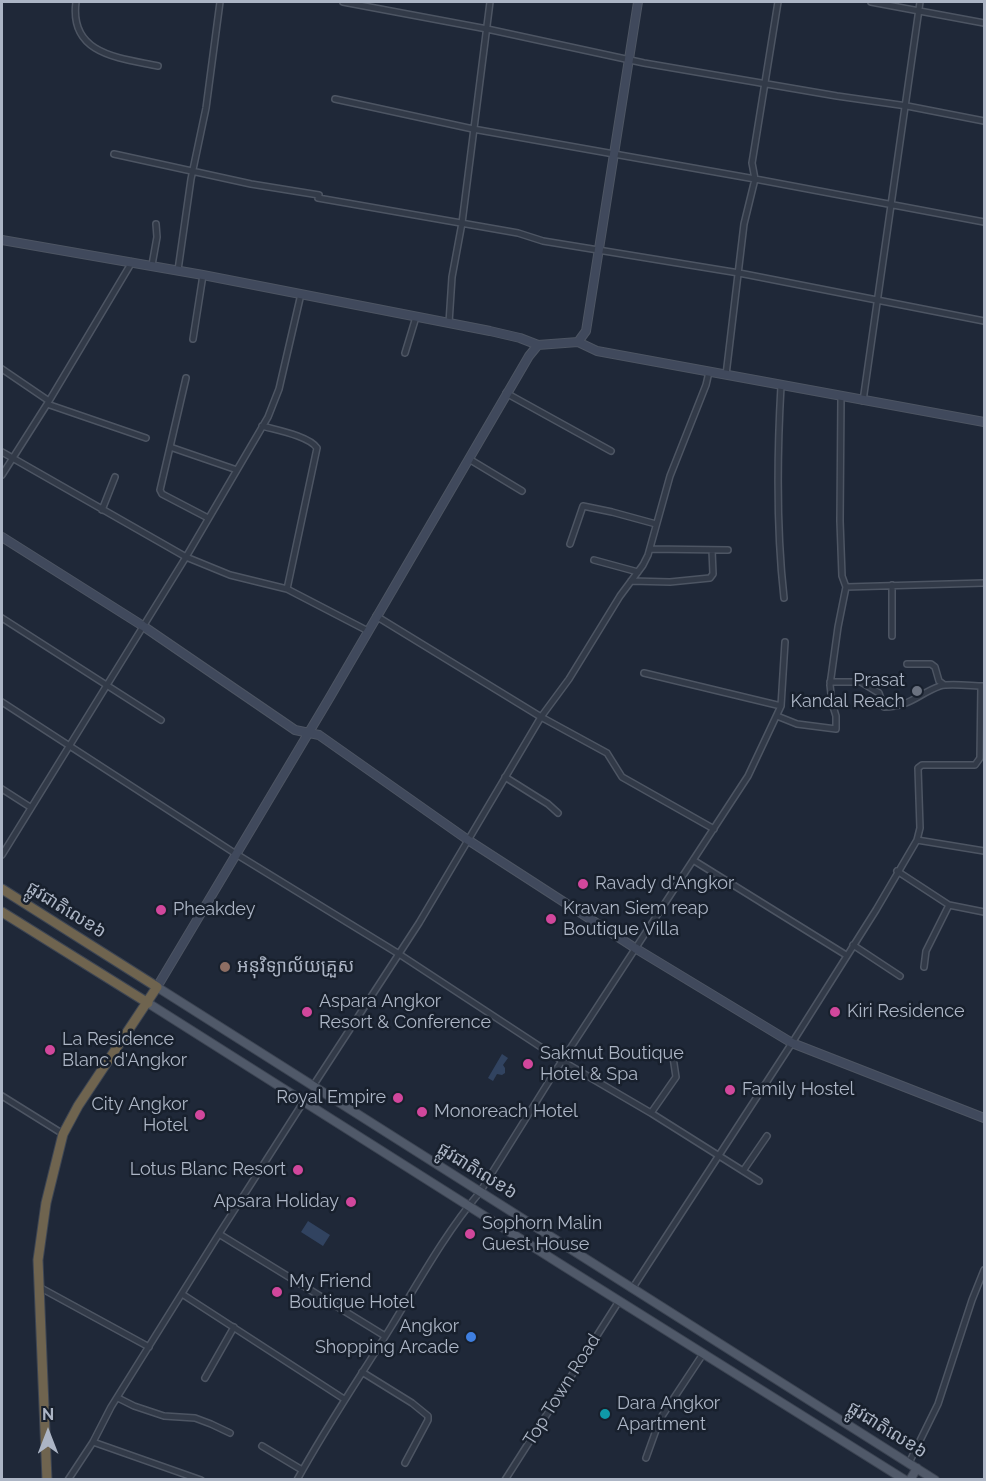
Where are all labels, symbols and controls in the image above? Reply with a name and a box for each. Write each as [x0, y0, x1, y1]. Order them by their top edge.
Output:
place label: Prasat Kandal Reach [790, 670, 905, 712]
marker: Prasat Kandal Reach [910, 684, 924, 698]
place label: Ravady d'Angkor [595, 873, 734, 895]
street label: ផ្លូវជាតិលេខ៦ [22, 877, 110, 943]
marker: Ravady d'Angkor [576, 877, 590, 891]
place label: Kravan Siem reap Boutique Villa [563, 898, 709, 940]
place label: Pheakdey [173, 899, 255, 921]
marker: Pheakdey [154, 903, 168, 917]
marker: Kravan Siem reap Boutique Villa [544, 912, 558, 926]
place label: អនុវិទ្យាល័យគ្រួស [237, 956, 354, 978]
marker: អនុវិទ្យាល័យគ្រួស [218, 960, 232, 974]
place label: Aspara Angkor Resort & Conference [319, 991, 491, 1034]
place label: Kiri Residence [847, 1001, 965, 1023]
marker: Aspara Angkor Resort & Conference [300, 1005, 314, 1019]
marker: Kiri Residence [828, 1005, 842, 1019]
place label: La Residence Blanc d'Angkor [62, 1029, 187, 1072]
marker: La Residence Blanc d'Angkor [43, 1043, 57, 1057]
place label: Sakmut Boutique Hotel & Spa [540, 1043, 684, 1086]
marker: Sakmut Boutique Hotel & Spa [521, 1057, 535, 1071]
place label: Family Hostel [742, 1079, 855, 1101]
marker: Family Hostel [723, 1083, 737, 1097]
place label: Royal Empire [276, 1087, 386, 1109]
marker: Royal Empire [391, 1091, 405, 1105]
place label: City Angkor Hotel [91, 1094, 188, 1136]
place label: Monoreach Hotel [434, 1101, 578, 1123]
marker: Monoreach Hotel [415, 1105, 429, 1119]
marker: City Angkor Hotel [193, 1108, 207, 1122]
street label: ផ្លូវជាតិលេខ៦ [433, 1138, 521, 1204]
place label: Lotus Blanc Resort [130, 1159, 286, 1181]
marker: Lotus Blanc Resort [291, 1163, 305, 1177]
place label: Apsara Holiday [213, 1191, 339, 1213]
marker: Apsara Holiday [344, 1195, 358, 1209]
place label: Sophorn Malin Guest House [482, 1213, 602, 1256]
marker: Sophorn Malin Guest House [463, 1227, 477, 1241]
place label: My Friend Boutique Hotel [289, 1271, 414, 1314]
marker: My Friend Boutique Hotel [270, 1285, 284, 1299]
place label: Angkor Shopping Arcade [315, 1316, 459, 1358]
marker: Angkor Shopping Arcade [464, 1330, 478, 1344]
street label: Top Town Road [519, 1330, 605, 1450]
place label: Dara Angkor Apartment [617, 1393, 720, 1436]
street label: ផ្លូវជាតិលេខ៦ [843, 1397, 931, 1463]
north arrow [18, 1403, 78, 1463]
text: N [42, 1405, 54, 1424]
marker: Dara Angkor Apartment [598, 1407, 612, 1421]

